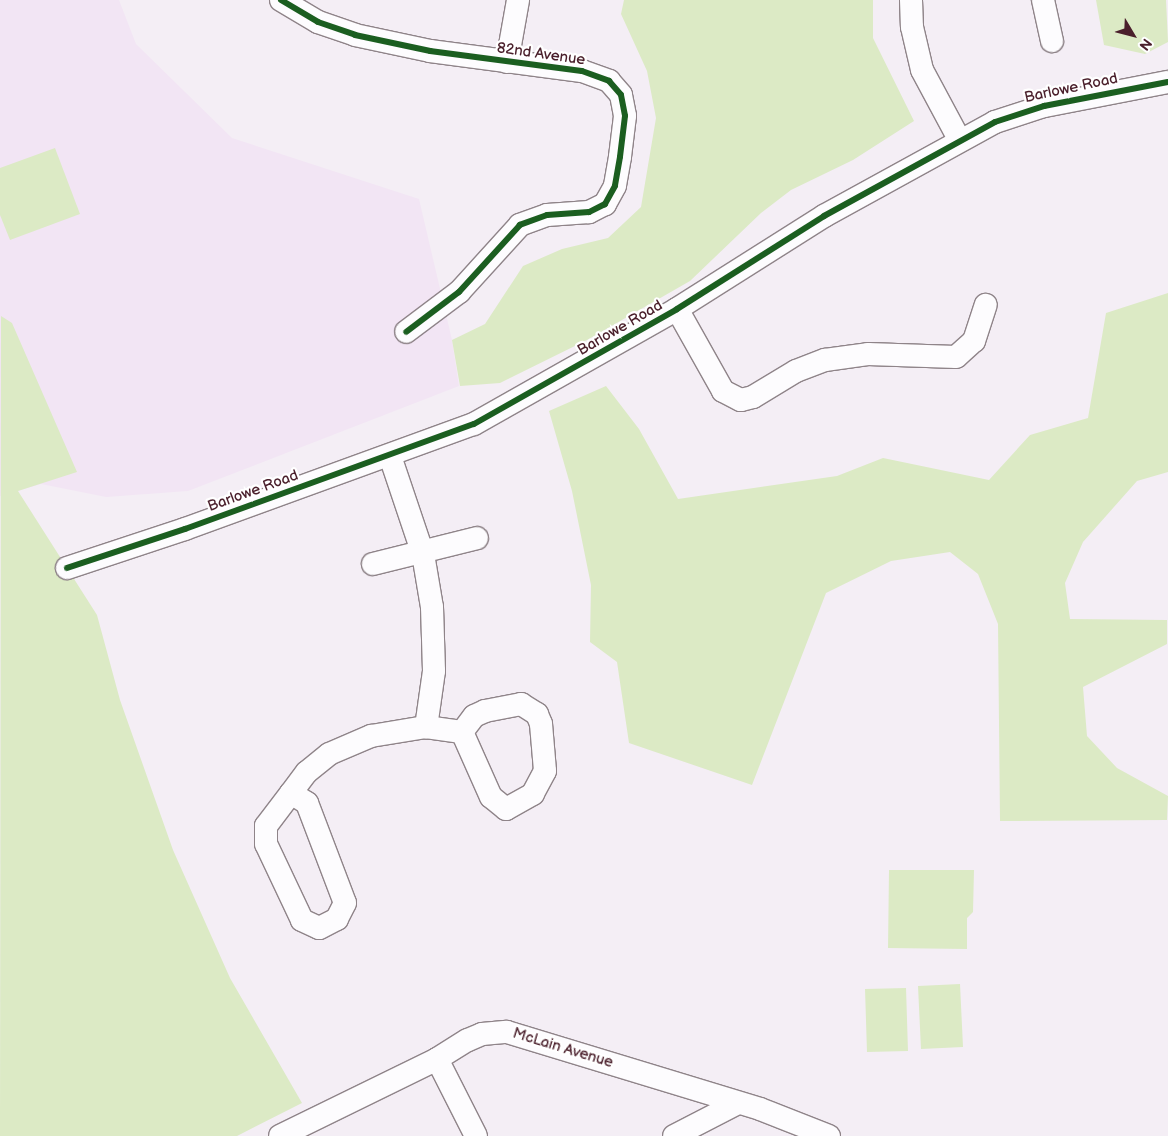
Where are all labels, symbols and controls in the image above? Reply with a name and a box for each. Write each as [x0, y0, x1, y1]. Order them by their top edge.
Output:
north arrow [1108, 10, 1158, 60]
text: N [1135, 35, 1155, 54]
street label: 82nd Avenue [496, 39, 586, 69]
street label: Barlowe Road [1023, 69, 1119, 107]
street label: Barlowe Road [574, 296, 666, 360]
street label: Barlowe Road [205, 466, 301, 516]
street label: McLain Avenue [511, 1024, 615, 1072]

